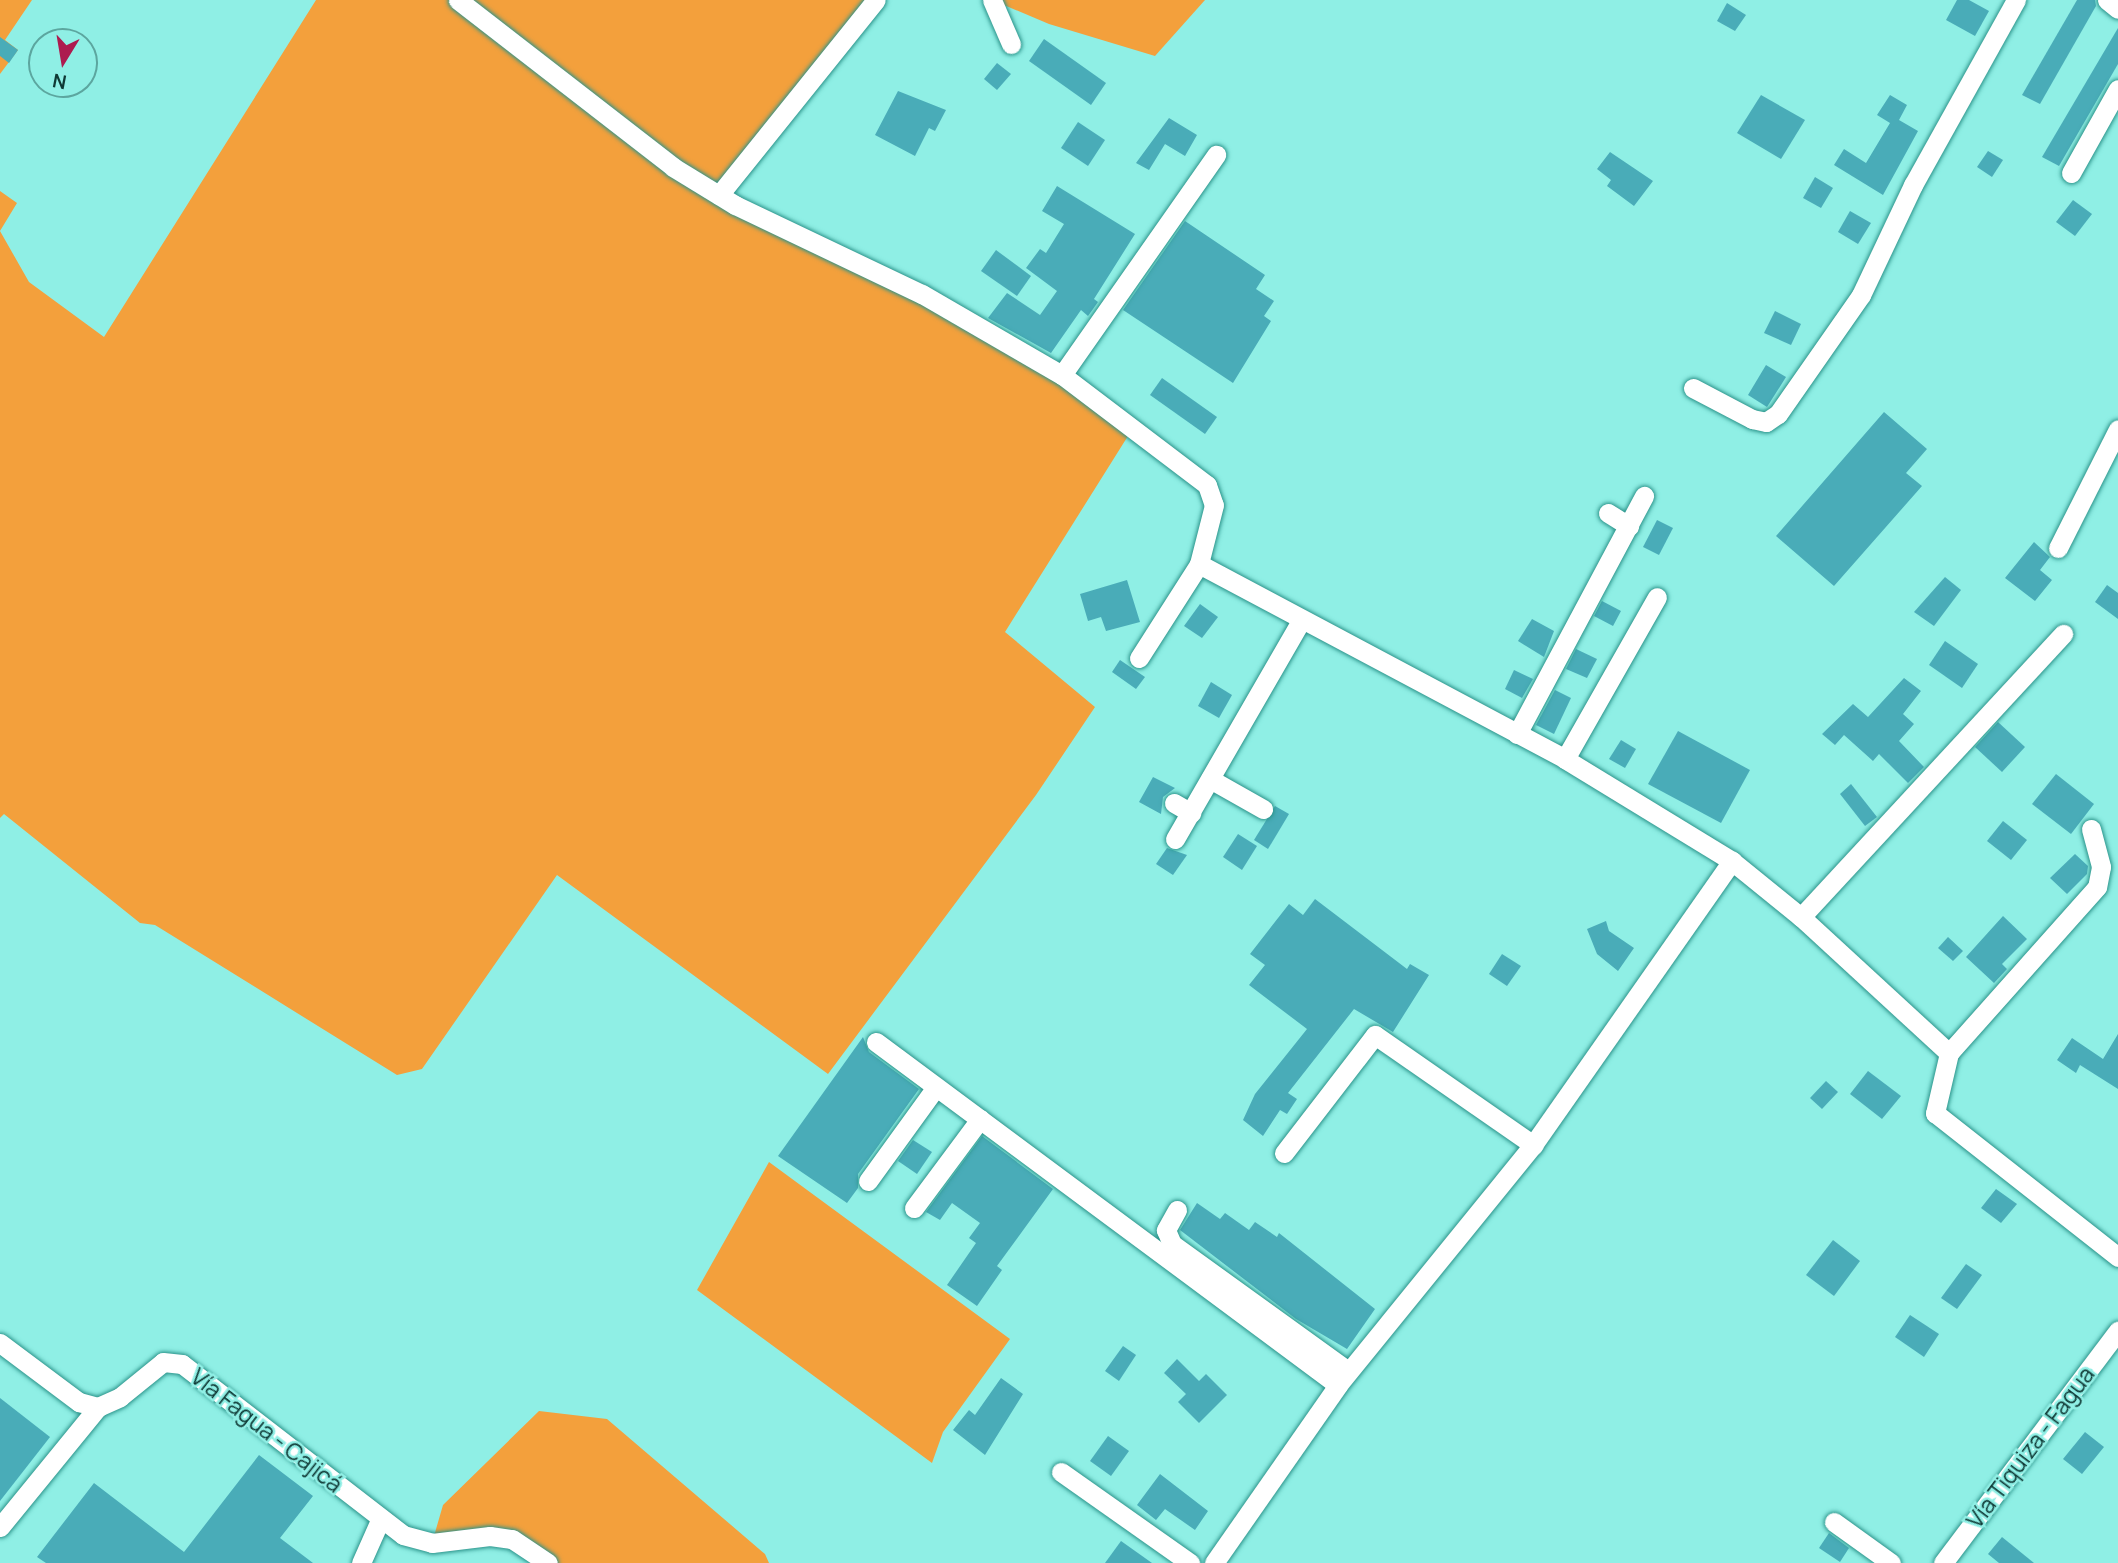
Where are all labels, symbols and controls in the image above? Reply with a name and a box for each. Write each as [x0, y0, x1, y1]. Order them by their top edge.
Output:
north arrow [28, 28, 98, 98]
text: N [50, 68, 69, 96]
street label: Vía Tiquiza - Fagua [1960, 1361, 2100, 1533]
street label: Vía Fagua - Cajicá [186, 1362, 348, 1498]

